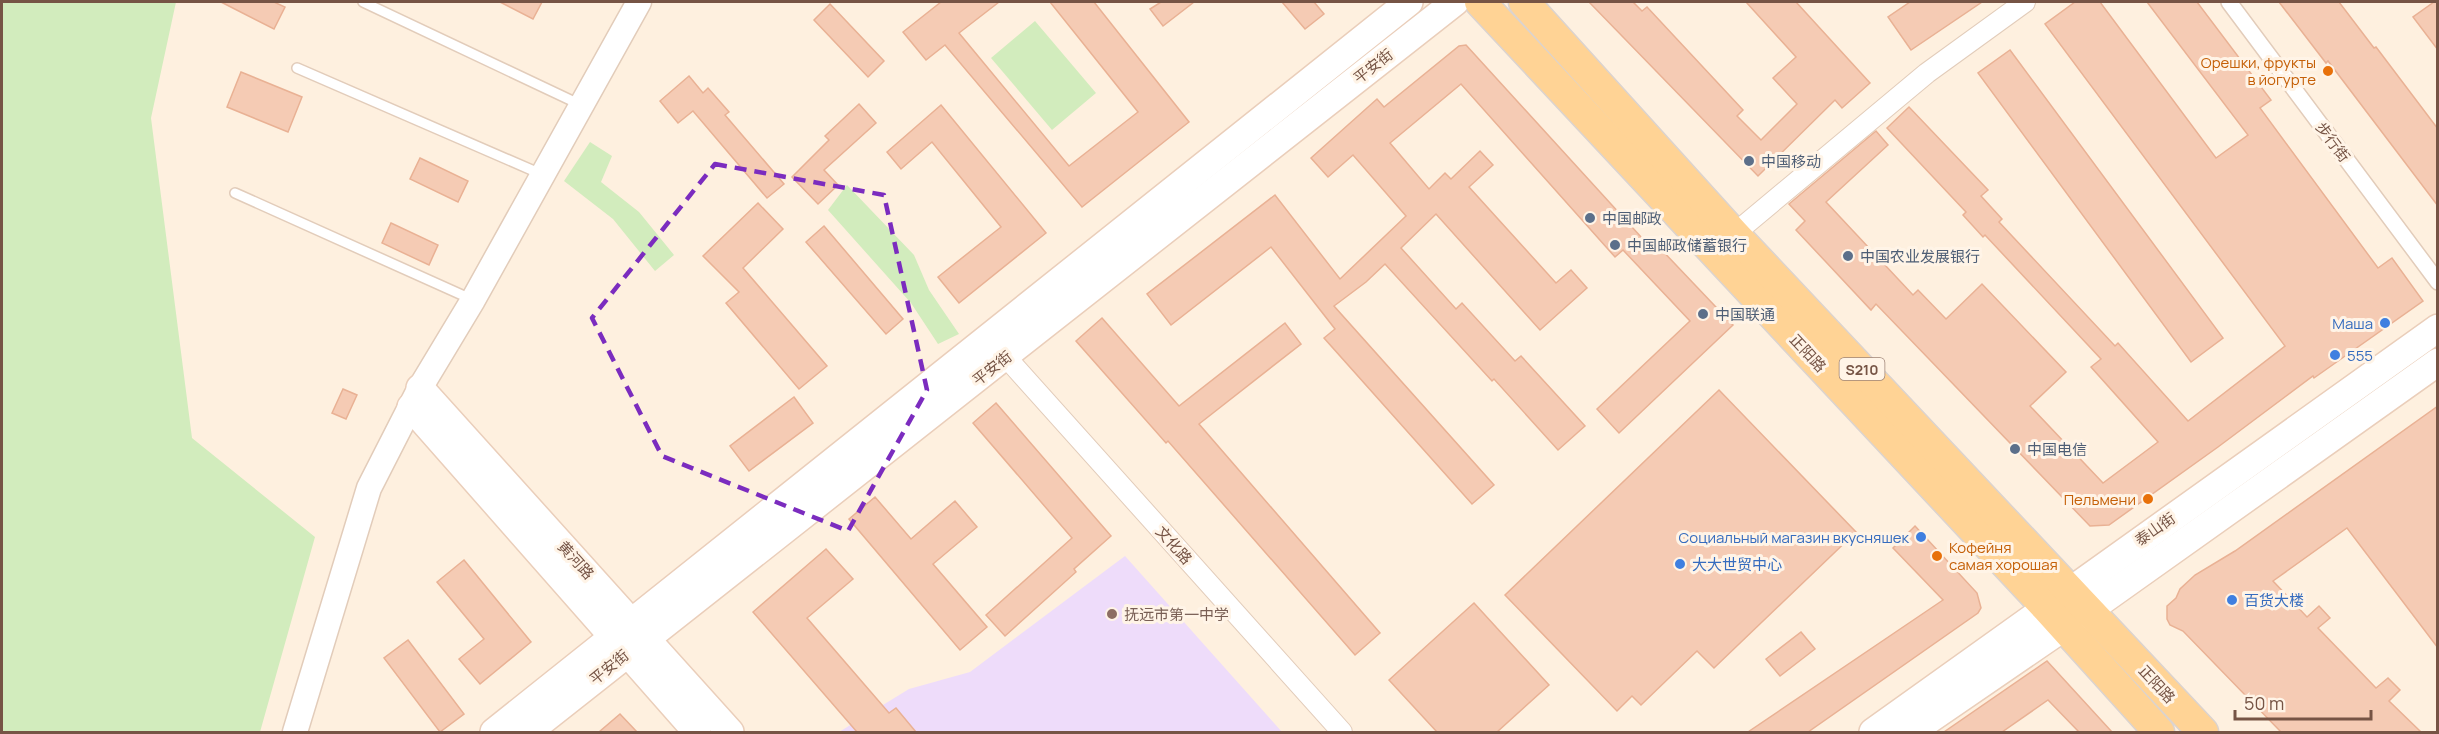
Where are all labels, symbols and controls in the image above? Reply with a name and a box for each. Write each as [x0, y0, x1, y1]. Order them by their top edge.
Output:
street label: 平安街 [1349, 44, 1397, 88]
place label: Орешки, фрукты в йогурте [2201, 52, 2316, 90]
marker: Орешки, фрукты в йогурте [2321, 64, 2335, 78]
street label: 步行街 [2311, 118, 2355, 166]
place label: 中国移动 [1761, 151, 1821, 172]
marker: 中国移动 [1742, 154, 1756, 168]
place label: 中国邮政 [1602, 208, 1662, 229]
marker: 中国邮政 [1583, 211, 1597, 225]
place label: 中国邮政储蓄银行 [1627, 235, 1747, 256]
marker: 中国邮政储蓄银行 [1608, 238, 1622, 252]
place label: 中国农业发展银行 [1860, 246, 1980, 267]
marker: 中国农业发展银行 [1841, 249, 1855, 263]
place label: 中国联通 [1715, 304, 1775, 325]
marker: 中国联通 [1696, 307, 1710, 321]
place label: Маша [2332, 313, 2373, 334]
marker: Маша [2378, 316, 2392, 330]
street label: 正阳路 [1785, 329, 1831, 377]
place label: 555 [2347, 345, 2373, 366]
street label: 平安街 [968, 346, 1016, 390]
marker: 555 [2328, 348, 2342, 362]
road number: S210 [1840, 358, 1884, 380]
place label: 中国电信 [2027, 439, 2087, 460]
marker: 中国电信 [2008, 442, 2022, 456]
place label: Пельмени [2064, 489, 2136, 510]
marker: Пельмени [2141, 492, 2155, 506]
street label: 泰山街 [2131, 507, 2179, 551]
street label: 文化路 [1151, 521, 1197, 569]
place label: Социальный магазин вкусняшек [1679, 527, 1910, 548]
marker: Социальный магазин вкусняшек [1914, 530, 1928, 544]
street label: 黄河路 [553, 536, 599, 584]
place label: Кофейня самая хорошая [1949, 537, 2058, 575]
marker: Кофейня самая хорошая [1930, 549, 1944, 563]
place label: 大大世贸中心 [1692, 554, 1782, 575]
marker: 大大世贸中心 [1673, 557, 1687, 571]
place label: 百货大楼 [2244, 590, 2304, 611]
marker: 百货大楼 [2225, 593, 2239, 607]
place label: 抚远市第一中学 [1124, 604, 1229, 625]
marker: 抚远市第一中学 [1105, 607, 1119, 621]
street label: 平安街 [585, 645, 633, 689]
street label: 正阳路 [2134, 660, 2180, 708]
scale bar [2235, 683, 2372, 721]
text: 50 m [2244, 691, 2284, 715]

